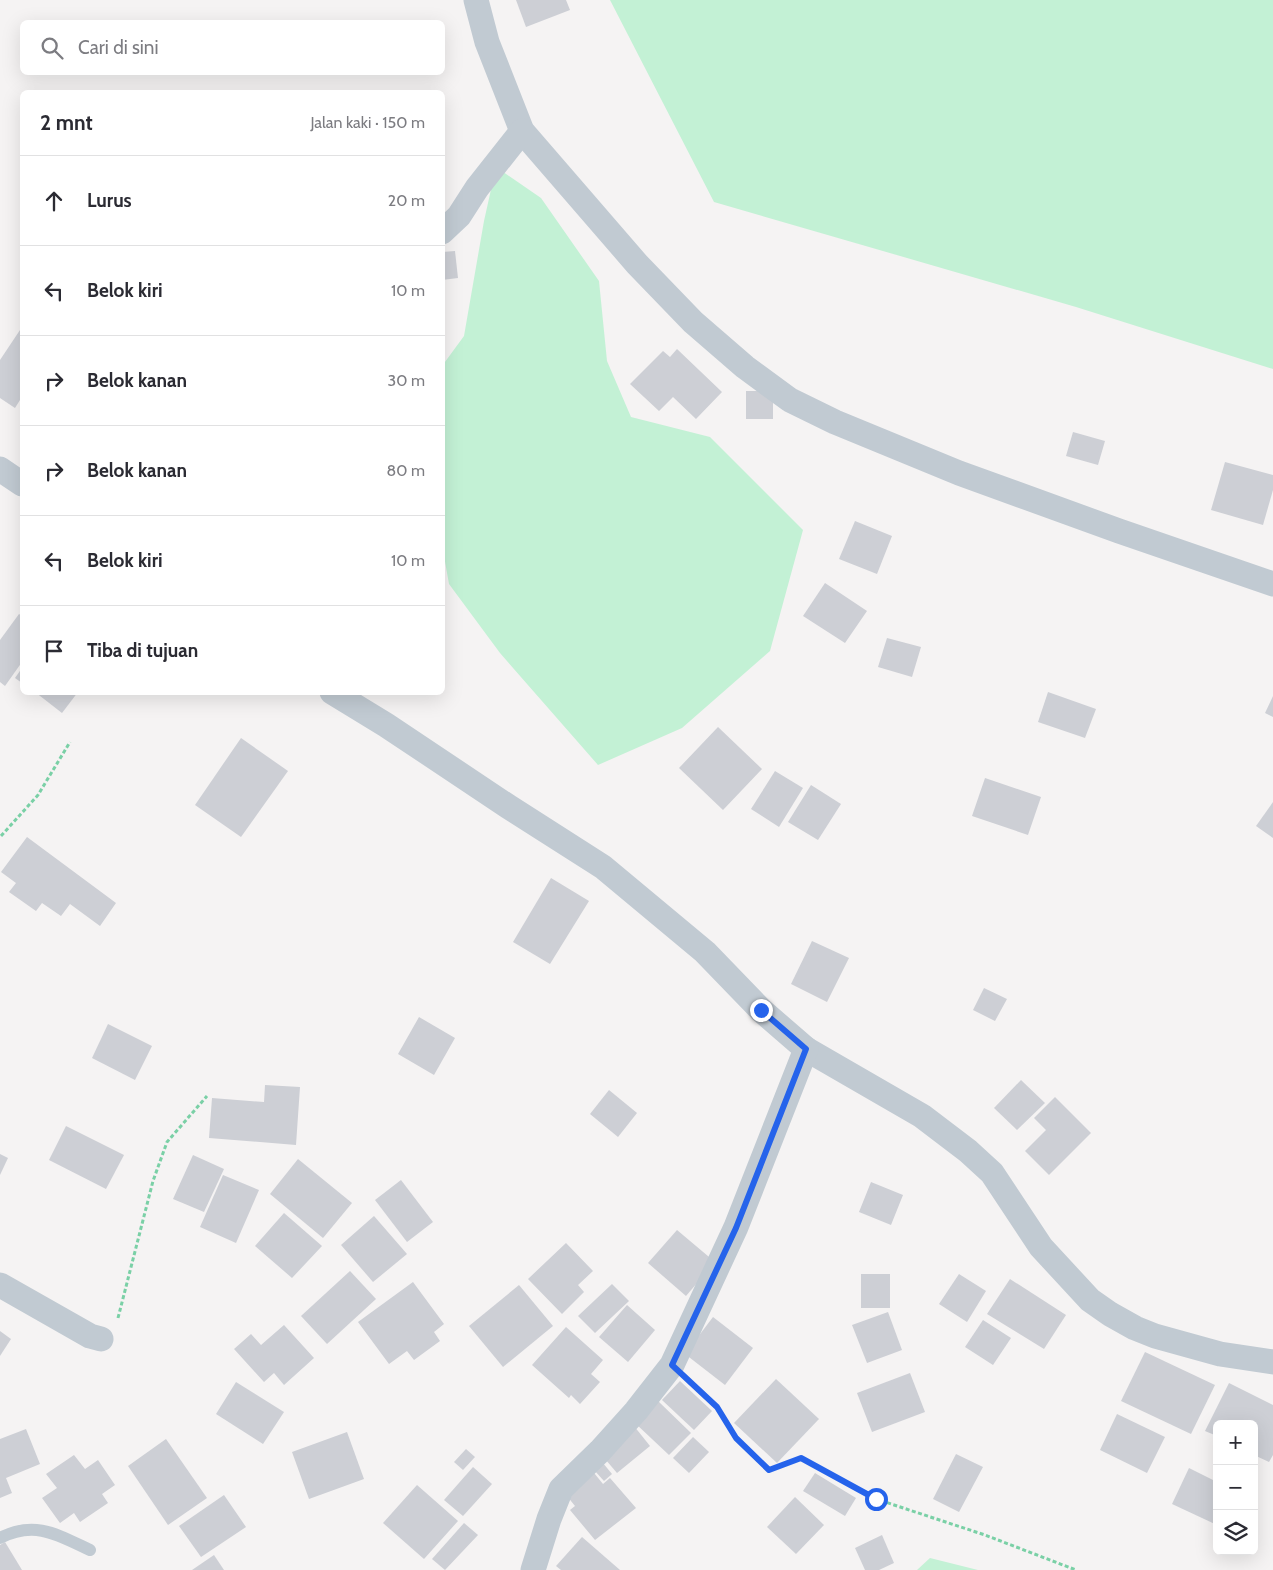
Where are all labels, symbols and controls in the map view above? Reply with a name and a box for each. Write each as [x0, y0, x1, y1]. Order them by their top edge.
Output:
search box [20, 20, 445, 75]
icon: search [38, 34, 66, 62]
text: Cari di sini [78, 36, 159, 59]
text: 2 mnt [40, 110, 93, 135]
text: Jalan kaki · 150 m [310, 113, 425, 132]
icon: ahead [40, 187, 68, 215]
text: Lurus [87, 189, 132, 212]
text: 20 m [388, 191, 425, 210]
icon: left [40, 277, 68, 305]
text: Belok kiri [87, 279, 163, 302]
text: 10 m [391, 281, 425, 300]
icon: right [40, 367, 68, 395]
text: Belok kanan [87, 369, 187, 392]
text: 30 m [388, 371, 425, 390]
icon: right [40, 457, 68, 485]
text: Belok kanan [87, 459, 187, 482]
text: 80 m [387, 461, 425, 480]
icon: left [40, 547, 68, 575]
text: Belok kiri [87, 549, 163, 572]
text: 10 m [391, 551, 425, 570]
icon: arrive [40, 637, 68, 665]
text: Tiba di tujuan [87, 639, 198, 662]
route end [750, 999, 773, 1022]
map controls [1213, 1420, 1258, 1555]
button: + [1213, 1420, 1258, 1465]
button: − [1213, 1465, 1258, 1510]
route start [865, 1488, 888, 1511]
button: layers [1213, 1510, 1258, 1555]

